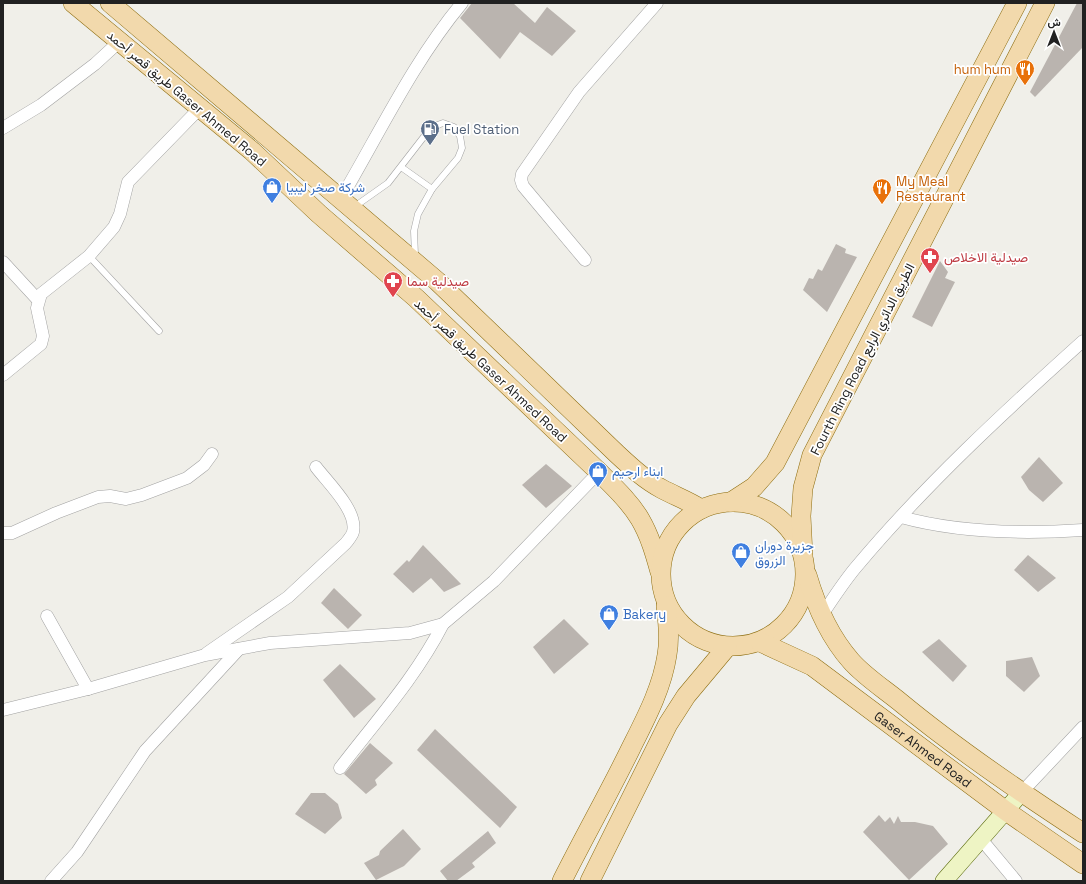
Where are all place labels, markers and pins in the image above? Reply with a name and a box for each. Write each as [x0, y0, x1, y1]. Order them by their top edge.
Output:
restaurant icon: hum hum [1014, 58, 1036, 86]
place label: hum hum [954, 61, 1011, 78]
fuel station icon: Fuel Station [419, 118, 441, 146]
place label: Fuel Station [444, 121, 519, 138]
place label: My Meal Restaurant [896, 173, 966, 205]
shop icon: شركة صخر ليبيا [261, 176, 283, 204]
restaurant icon: My Meal Restaurant [871, 177, 893, 205]
place label: شركة صخر ليبيا [286, 179, 365, 196]
pharmacy icon: صيدلية الاخلاص [919, 246, 941, 274]
place label: صيدلية الاخلاص [944, 249, 1028, 266]
pharmacy icon: صيدلية سما [382, 270, 404, 298]
place label: صيدلية سما [407, 273, 469, 290]
shop icon: ابناء ارحيم [587, 460, 609, 488]
place label: ابناء ارحيم [612, 463, 663, 480]
place label: جزيرة دوران الزروق [755, 537, 814, 569]
shop icon: جزيرة دوران الزروق [730, 541, 752, 569]
shop icon: Bakery [598, 603, 620, 631]
place label: Bakery [623, 606, 666, 623]

